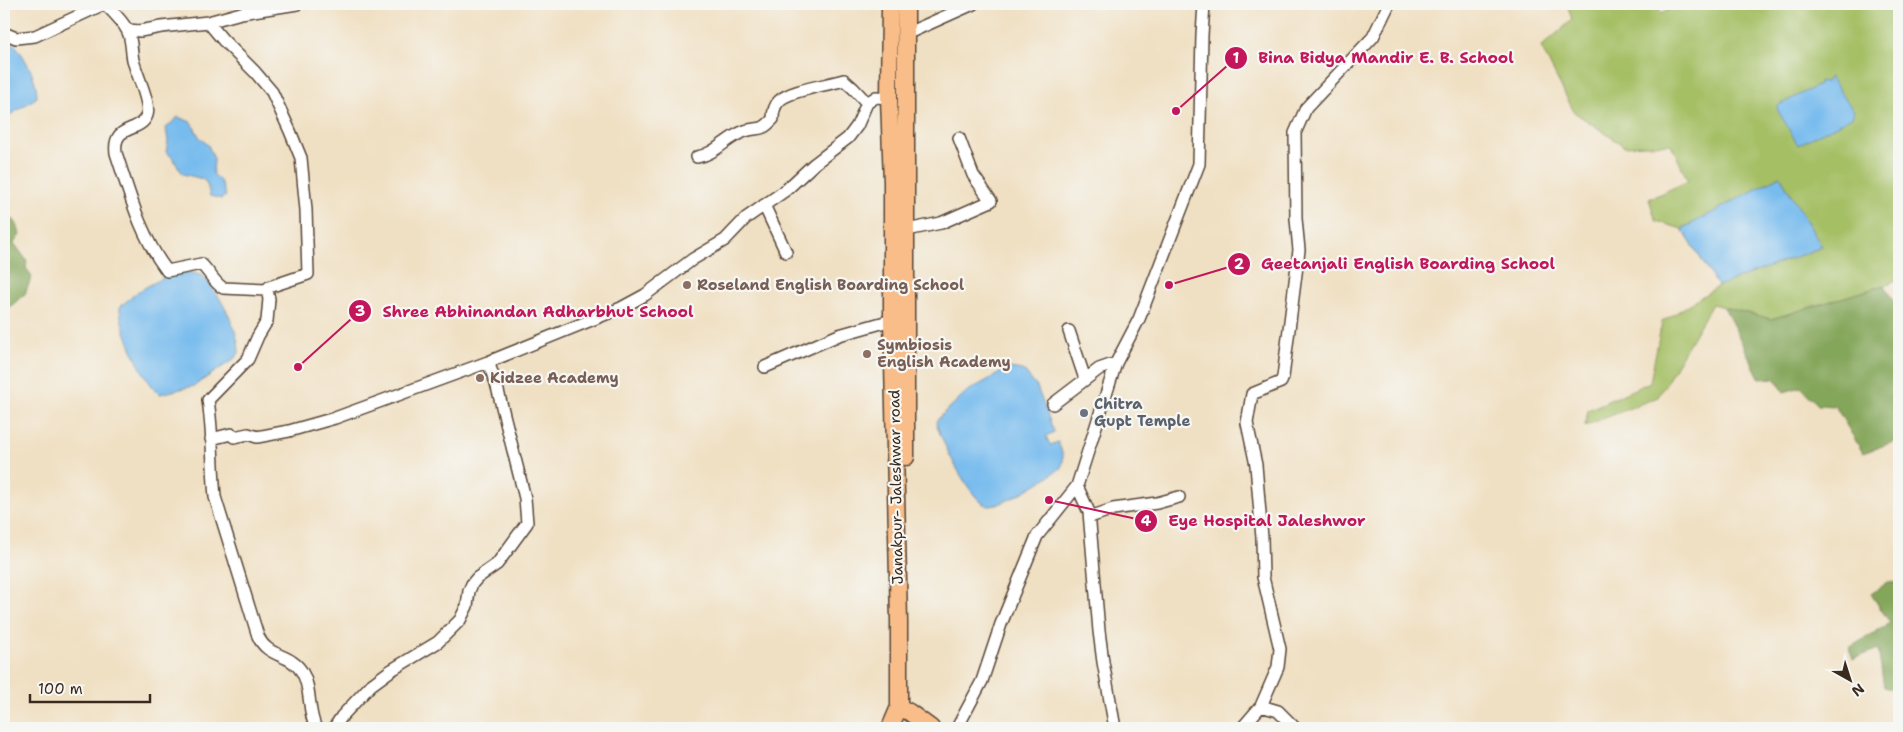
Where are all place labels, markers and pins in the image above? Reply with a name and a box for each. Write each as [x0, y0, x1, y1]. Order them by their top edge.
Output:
callout: Bina Bidya Mandir E. B. School [1223, 42, 1524, 73]
callout: Geetanjali English Boarding School [1226, 248, 1565, 279]
place label: Roseland English Boarding School [697, 275, 964, 295]
marker: Roseland English Boarding School [681, 279, 693, 291]
callout: Shree Abhinandan Adharbhut School [348, 296, 704, 327]
place label: Symbiosis English Academy [877, 335, 1011, 372]
marker: Symbiosis English Academy [861, 348, 873, 360]
place label: Kidzee Academy [490, 368, 619, 388]
marker: Kidzee Academy [474, 372, 486, 384]
place label: Chitra Gupt Temple [1094, 394, 1190, 431]
marker: Chitra Gupt Temple [1078, 407, 1090, 419]
callout: Eye Hospital Jaleshwor [1134, 505, 1376, 536]

